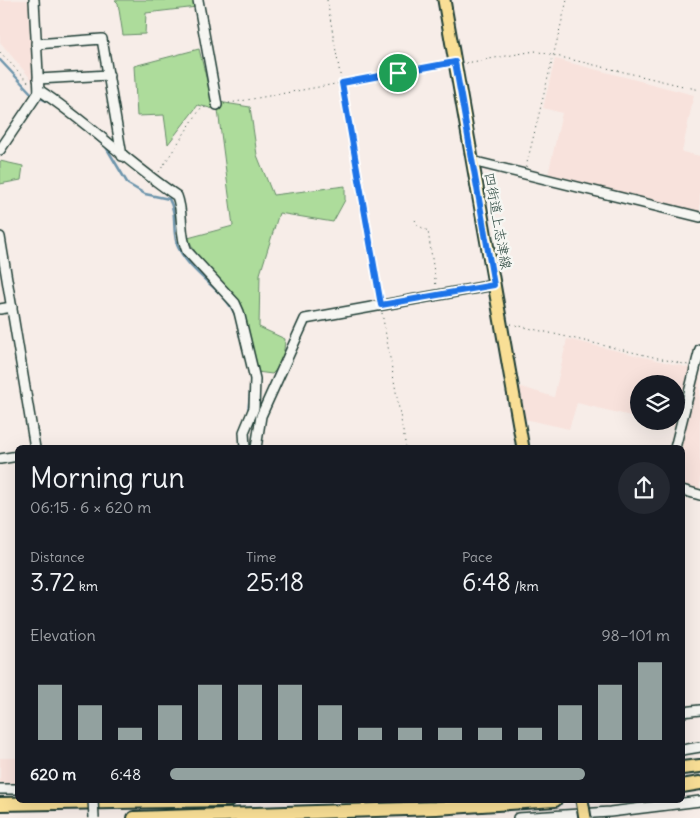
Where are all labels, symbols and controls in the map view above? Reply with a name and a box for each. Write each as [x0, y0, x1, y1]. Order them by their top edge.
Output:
pin [377, 52, 419, 94]
icon: arrive [384, 59, 412, 87]
street label: 四街道上志津線 [481, 171, 515, 271]
map controls [630, 375, 685, 430]
button: layers [630, 375, 685, 430]
text: Morning run [30, 460, 185, 496]
button: share [618, 462, 670, 514]
text: 06:15 · 6 × 620 m [30, 497, 151, 517]
text: Distance [30, 548, 85, 566]
text: Time [246, 548, 276, 566]
text: Pace [462, 548, 492, 566]
text: 3.72 [30, 566, 75, 598]
text: 25:18 [246, 566, 304, 598]
text: 6:48 [462, 566, 511, 598]
text: km [75, 577, 98, 595]
text: /km [511, 577, 539, 595]
text: Elevation [30, 625, 96, 645]
text: 98–101 m [601, 625, 670, 645]
text: 620 m [30, 764, 76, 784]
text: 6:48 [110, 764, 141, 784]

